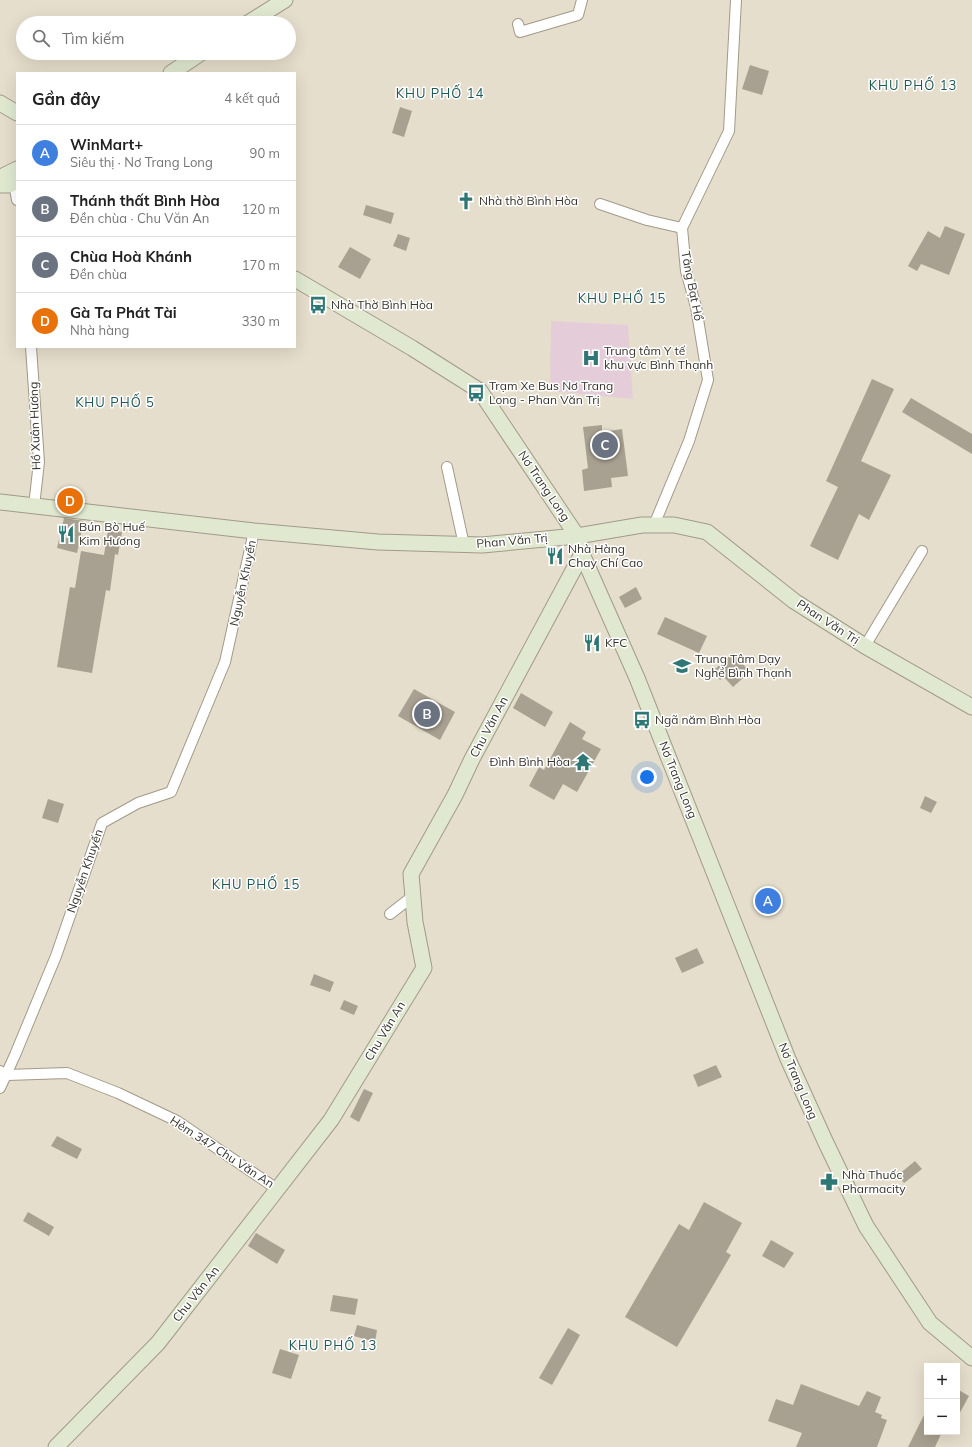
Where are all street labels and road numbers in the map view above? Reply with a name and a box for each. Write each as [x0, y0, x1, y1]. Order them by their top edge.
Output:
street label: Tăng Bạt Hổ [678, 250, 707, 322]
street label: Hồ Xuân Hương [25, 382, 44, 471]
street label: Nơ Trang Long [515, 448, 573, 524]
street label: Phan Văn Trị [476, 530, 548, 551]
street label: Nguyễn Khuyến [226, 539, 259, 627]
street label: Phan Văn Trị [794, 596, 862, 647]
street label: Chu Văn An [466, 694, 511, 760]
street label: Nơ Trang Long [656, 739, 701, 821]
street label: Nguyễn Khuyến [63, 827, 106, 915]
street label: Chu Văn An [361, 998, 408, 1063]
street label: Nơ Trang Long [776, 1040, 821, 1121]
street label: Hẻm 347 Chu Văn An [167, 1112, 277, 1191]
street label: Chu Văn An [169, 1263, 222, 1325]

